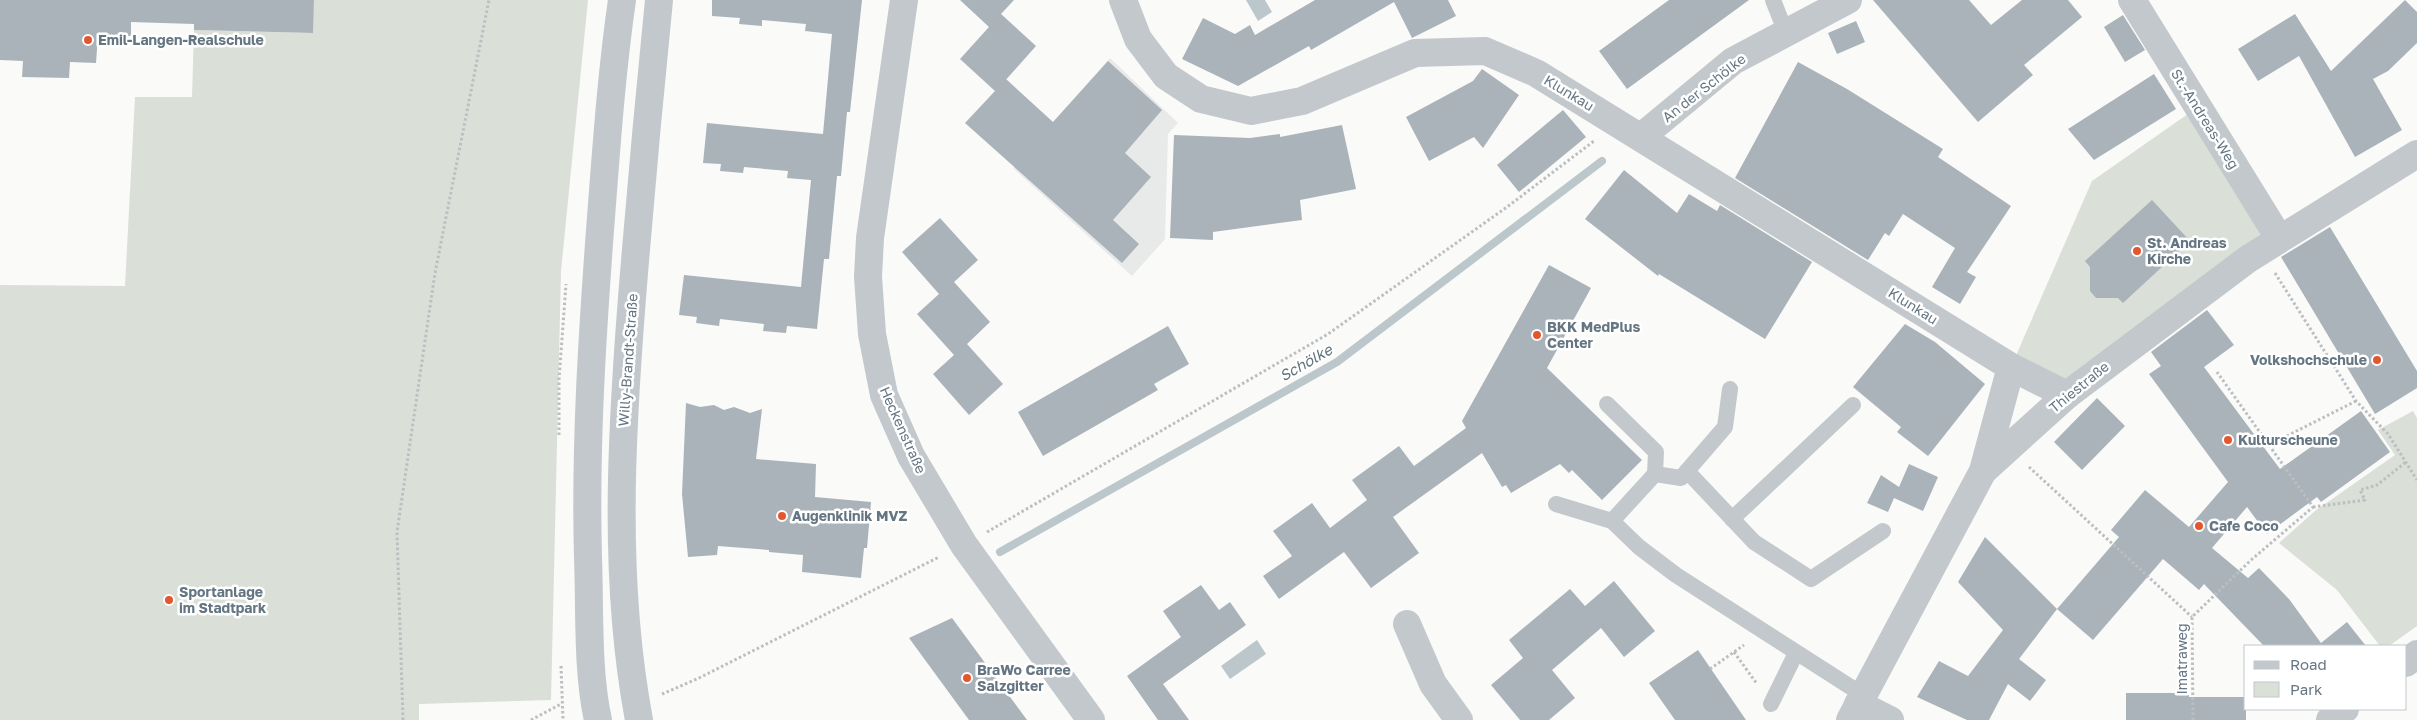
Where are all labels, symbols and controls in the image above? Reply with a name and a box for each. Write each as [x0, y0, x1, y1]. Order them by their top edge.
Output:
place label: Emil-Langen-Realschule [98, 31, 264, 48]
marker: Emil-Langen-Realschule [82, 34, 94, 46]
street label: An der Schölke [1659, 50, 1749, 125]
street label: St.-Andreas-Weg [2168, 66, 2243, 172]
street label: Klunkau [1541, 71, 1597, 114]
place label: St. Andreas Kirche [2147, 234, 2227, 267]
marker: St. Andreas Kirche [2131, 245, 2143, 257]
street label: Klunkau [1885, 284, 1941, 327]
street label: Willy-Brandt-Straße [614, 293, 641, 427]
place label: BKK MedPlus Center [1547, 318, 1640, 351]
marker: BKK MedPlus Center [1531, 329, 1543, 341]
water label: Schölke [1276, 339, 1336, 384]
place label: Volkshochschule [2250, 351, 2367, 368]
marker: Volkshochschule [2371, 354, 2383, 366]
street label: Thiestraße [2045, 357, 2112, 416]
street label: Heckenstraße [877, 384, 930, 476]
place label: Kulturscheune [2238, 431, 2338, 448]
marker: Kulturscheune [2222, 434, 2234, 446]
place label: Augenklinik MVZ [792, 507, 908, 524]
marker: Augenklinik MVZ [776, 510, 788, 522]
place label: Cafe Coco [2209, 517, 2279, 534]
marker: Cafe Coco [2193, 520, 2205, 532]
place label: Sportanlage im Stadtpark [179, 583, 266, 616]
marker: Sportanlage im Stadtpark [163, 594, 175, 606]
street label: Imatraweg [2173, 623, 2190, 695]
legend [2244, 645, 2407, 710]
text: Road [2290, 655, 2327, 673]
place label: BraWo Carree Salzgitter [977, 661, 1071, 694]
marker: BraWo Carree Salzgitter [961, 672, 973, 684]
text: Park [2290, 680, 2323, 698]

